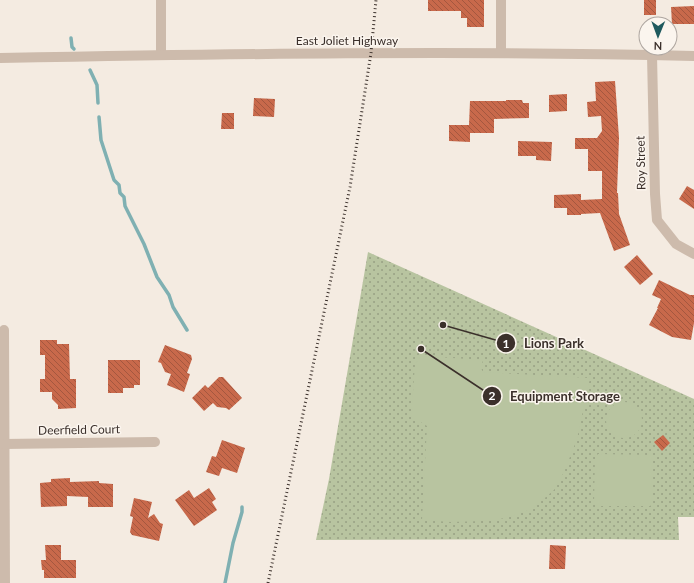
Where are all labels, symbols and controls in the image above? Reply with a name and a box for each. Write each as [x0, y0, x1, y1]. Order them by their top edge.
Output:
north arrow [638, 16, 678, 56]
street label: East Joliet Highway [296, 33, 399, 48]
text: N [653, 40, 662, 53]
street label: Roy Street [633, 135, 648, 190]
callout: Lions Park [496, 331, 592, 356]
text: Lions Park [524, 335, 584, 351]
text: 1 [503, 336, 510, 351]
callout: Equipment Storage [482, 384, 628, 409]
text: 2 [489, 388, 496, 403]
text: Equipment Storage [510, 388, 620, 404]
street label: Deerfield Court [38, 421, 121, 438]

